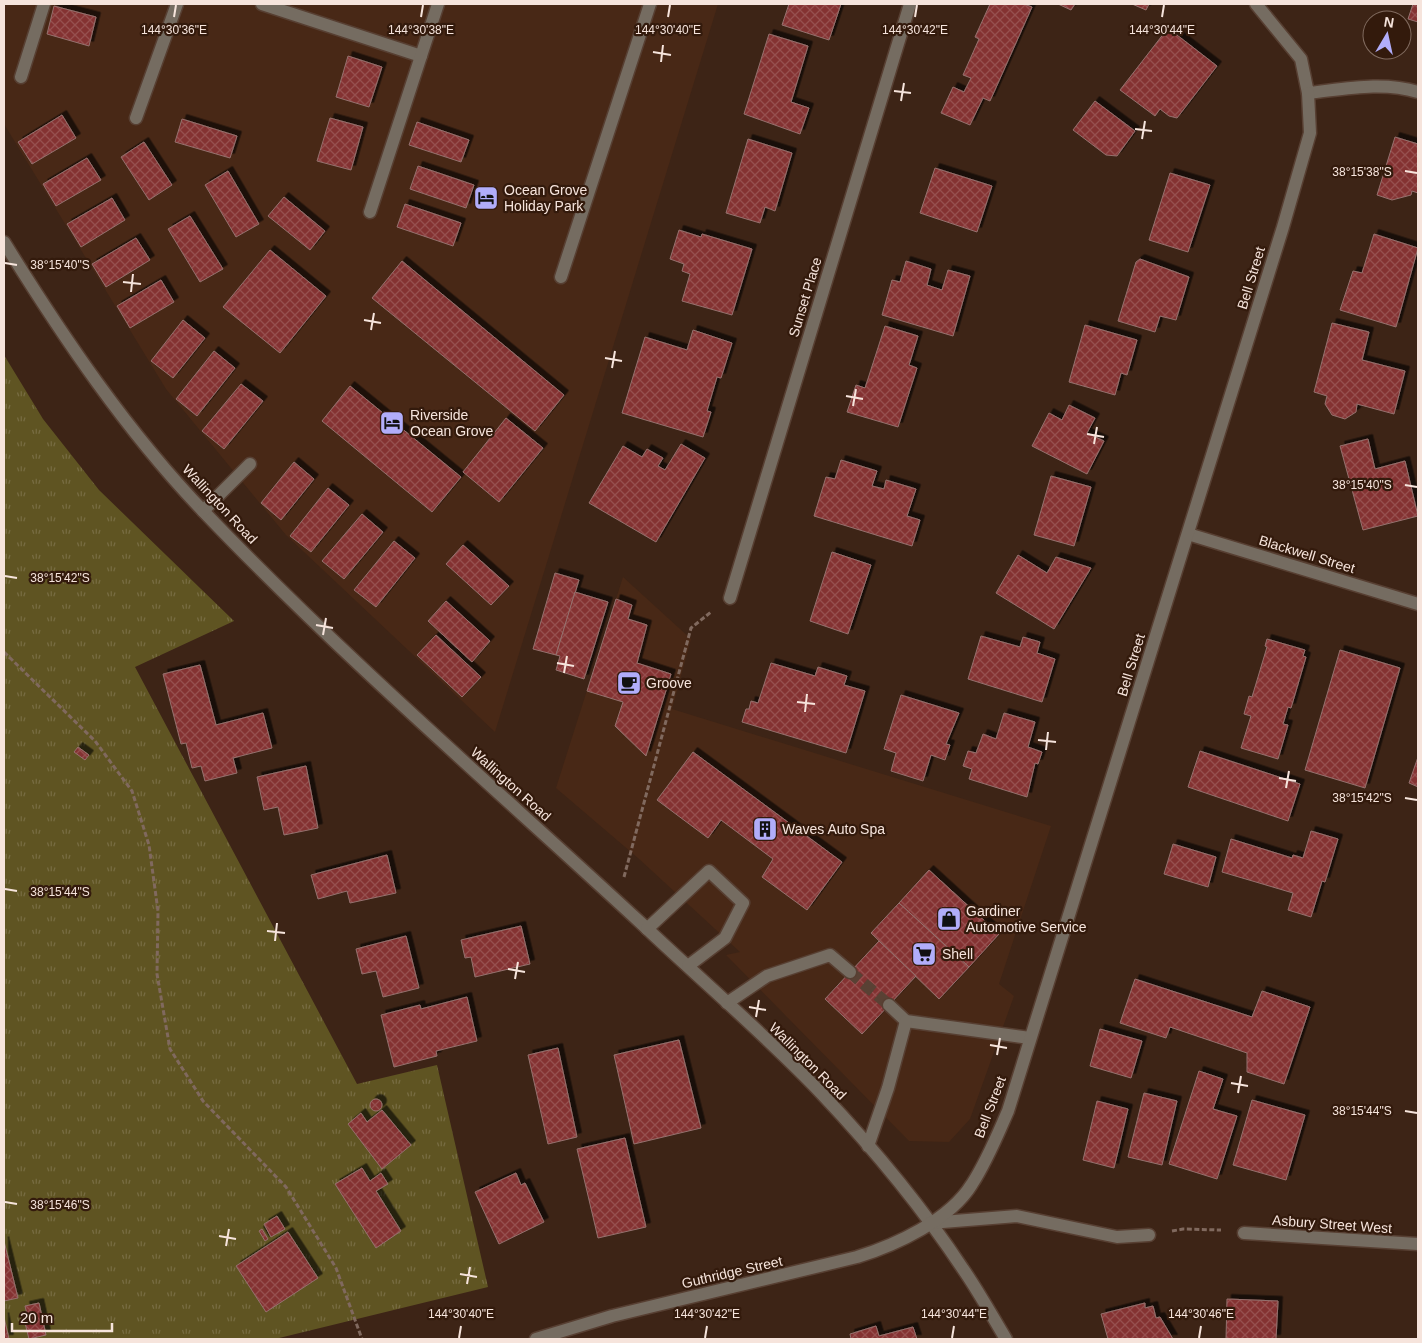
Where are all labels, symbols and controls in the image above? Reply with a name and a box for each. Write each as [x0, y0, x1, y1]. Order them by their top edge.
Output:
north arrow [1362, 10, 1412, 60]
text: N [1383, 13, 1395, 31]
text: 144°30'36"E [141, 23, 207, 37]
text: 144°30'38"E [388, 23, 454, 37]
text: 144°30'40"E [635, 23, 701, 37]
text: 144°30'42"E [882, 23, 948, 37]
text: 144°30'44"E [1129, 23, 1195, 37]
text: 38°15'38"S [1332, 165, 1392, 179]
place label: Ocean Grove Holiday Park [504, 182, 587, 214]
hotel icon: Ocean Grove Holiday Park [473, 185, 499, 211]
street label: Bell Street [1234, 245, 1268, 311]
street label: Sunset Place [785, 255, 825, 339]
text: 38°15'40"S [30, 258, 90, 272]
place label: Riverside Ocean Grove [410, 407, 493, 439]
hotel icon: Riverside Ocean Grove [379, 410, 405, 436]
street label: Wallington Road [179, 461, 261, 547]
text: 38°15'40"S [1332, 478, 1392, 492]
street label: Blackwell Street [1257, 532, 1357, 576]
text: 38°15'42"S [30, 571, 90, 585]
street label: Bell Street [1114, 632, 1148, 698]
cafe icon: Groove [616, 670, 642, 696]
place label: Groove [646, 675, 692, 691]
street label: Wallington Road [468, 744, 554, 824]
text: 38°15'42"S [1332, 791, 1392, 805]
building icon: Waves Auto Spa [752, 816, 778, 842]
place label: Waves Auto Spa [782, 821, 885, 837]
text: 38°15'44"S [30, 885, 90, 899]
place label: Gardiner Automotive Service [966, 903, 1087, 935]
shop icon: Gardiner Automotive Service [936, 906, 962, 932]
supermarket icon: Shell [911, 941, 937, 967]
place label: Shell [942, 946, 973, 962]
street label: Wallington Road [766, 1019, 850, 1103]
street label: Bell Street [971, 1074, 1009, 1140]
text: 38°15'44"S [1332, 1104, 1392, 1118]
text: 38°15'46"S [30, 1198, 90, 1212]
street label: Asbury Street West [1271, 1212, 1393, 1236]
street label: Guthridge Street [680, 1253, 784, 1291]
scale bar [12, 1300, 112, 1332]
text: 144°30'40"E [428, 1307, 494, 1321]
text: 144°30'42"E [674, 1307, 740, 1321]
text: 144°30'44"E [921, 1307, 987, 1321]
text: 144°30'46"E [1168, 1307, 1234, 1321]
text: 20 m [20, 1309, 53, 1326]

